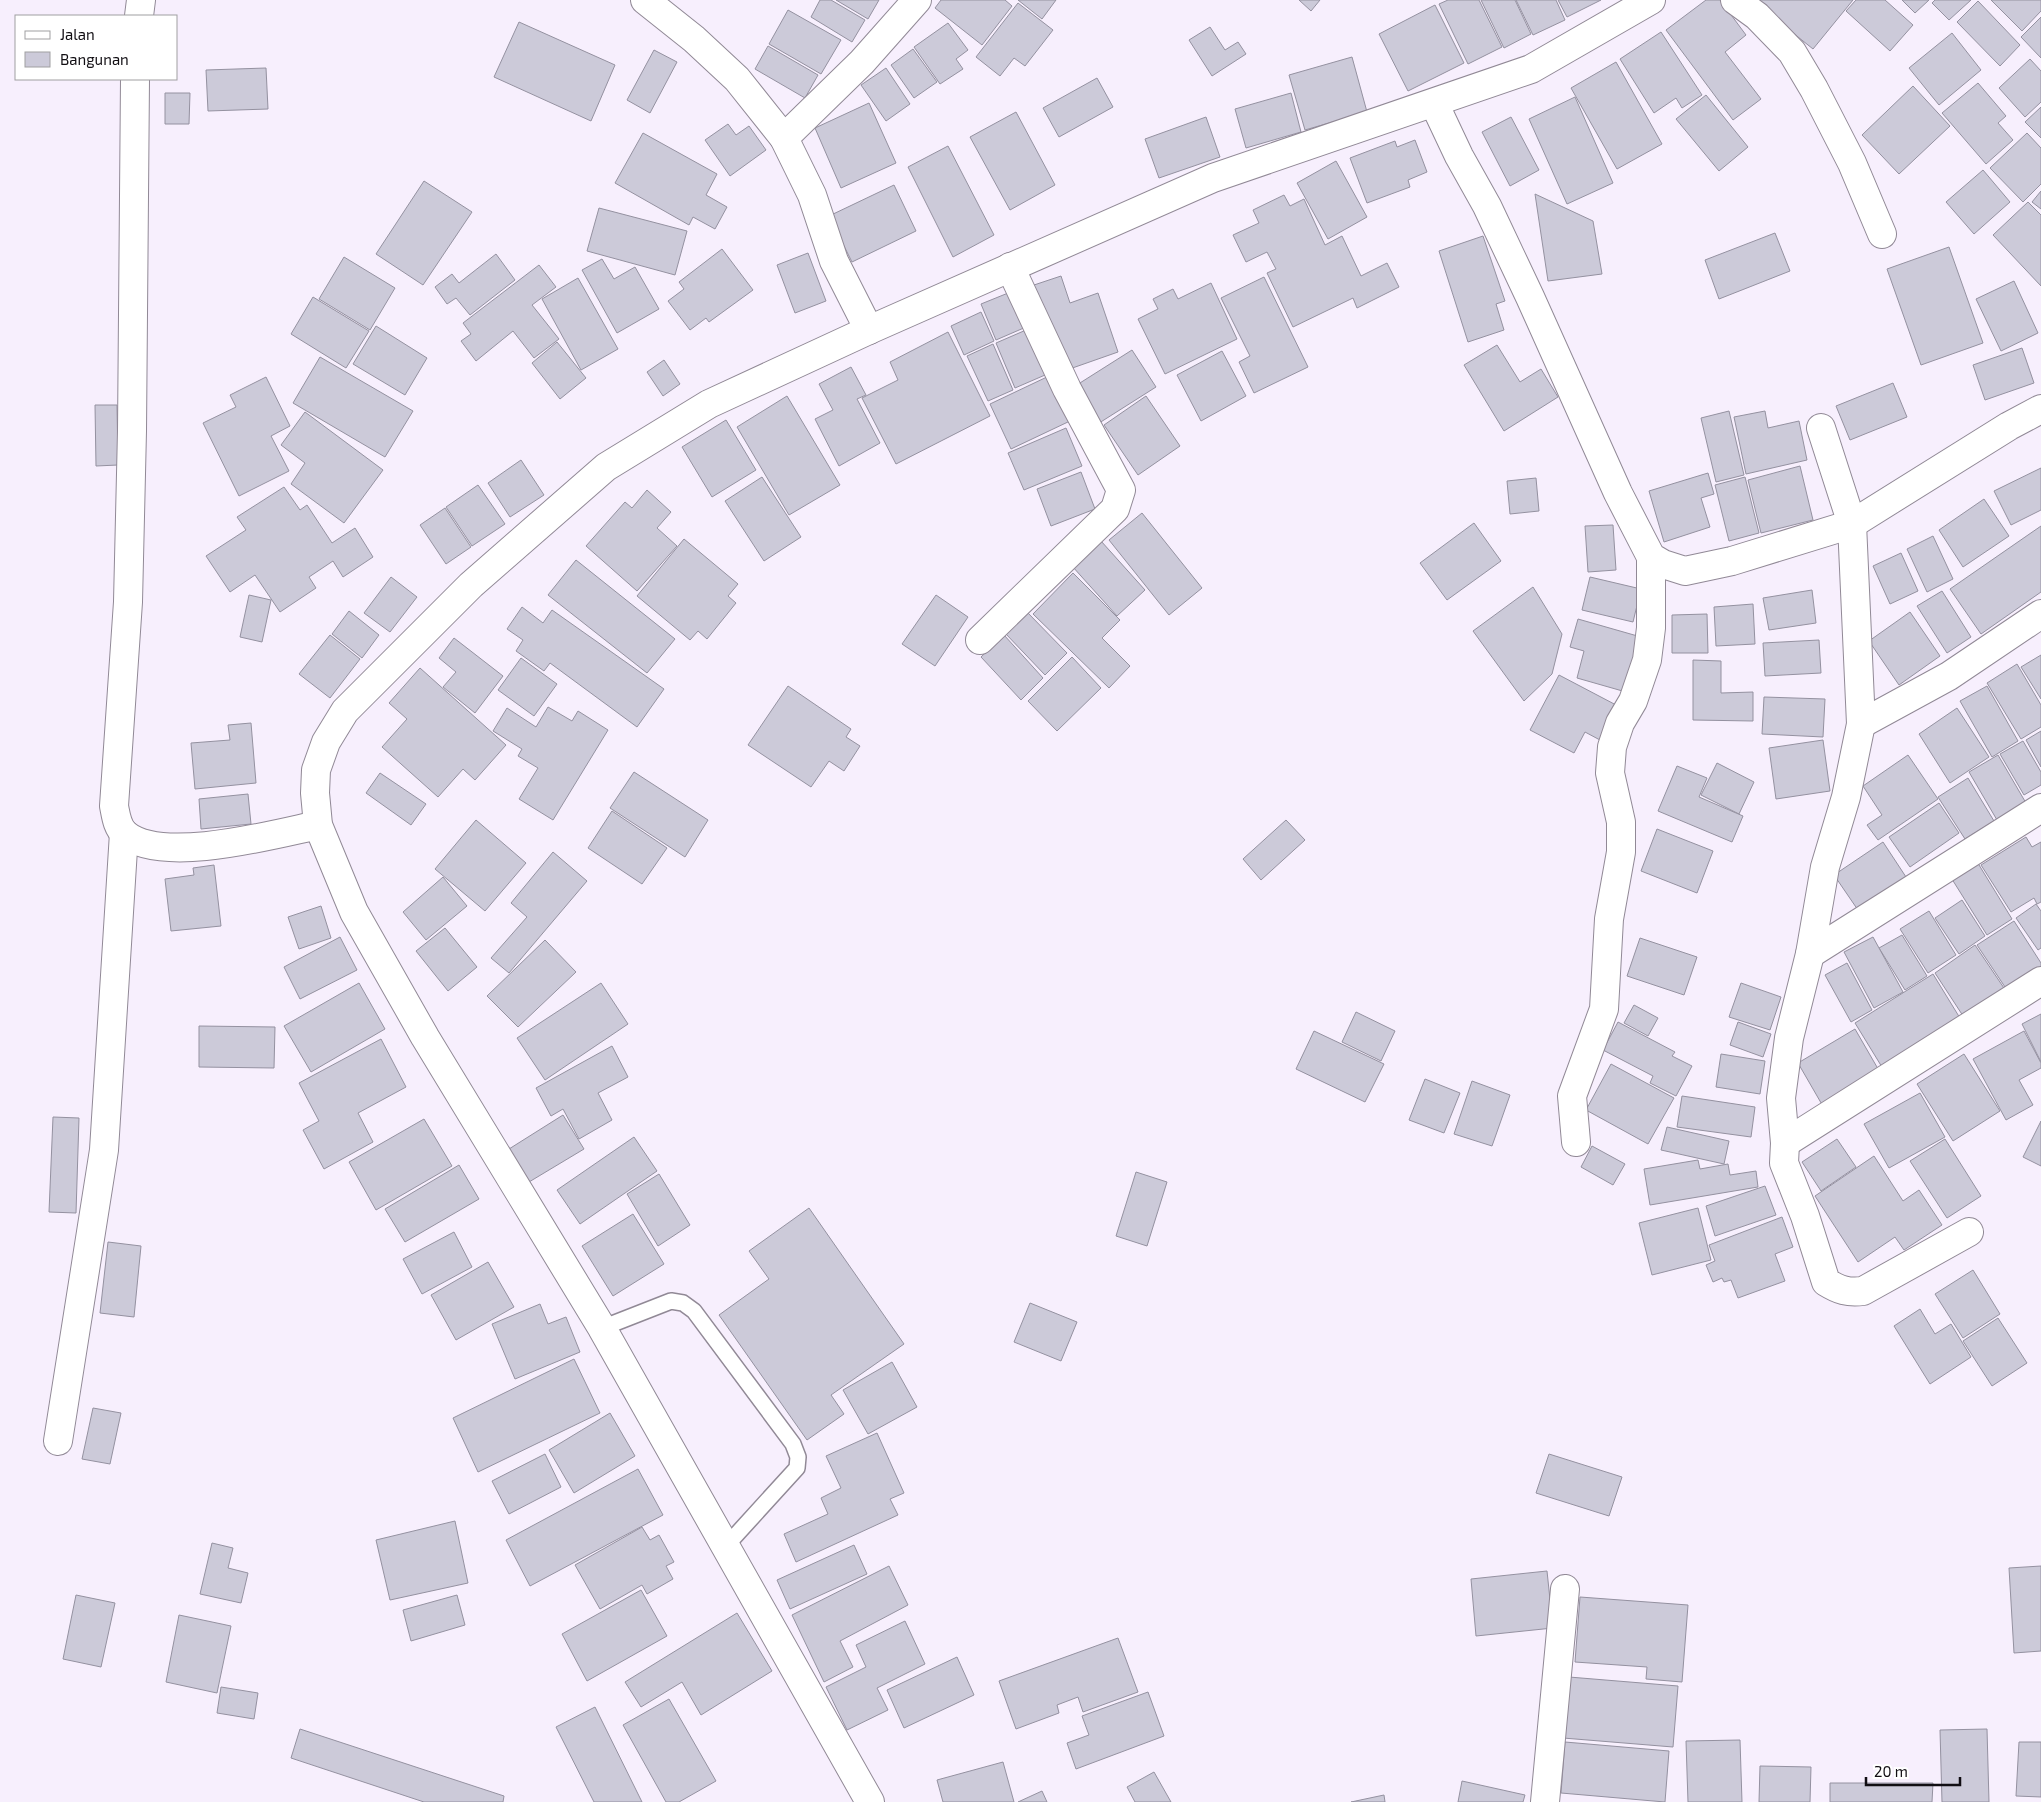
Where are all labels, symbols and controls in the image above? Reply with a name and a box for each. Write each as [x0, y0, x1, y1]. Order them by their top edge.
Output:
legend [15, 15, 178, 80]
text: Jalan [60, 25, 95, 43]
text: Bangunan [60, 50, 129, 68]
scale bar [1866, 1754, 1960, 1786]
text: 20 m [1874, 1762, 1908, 1780]

